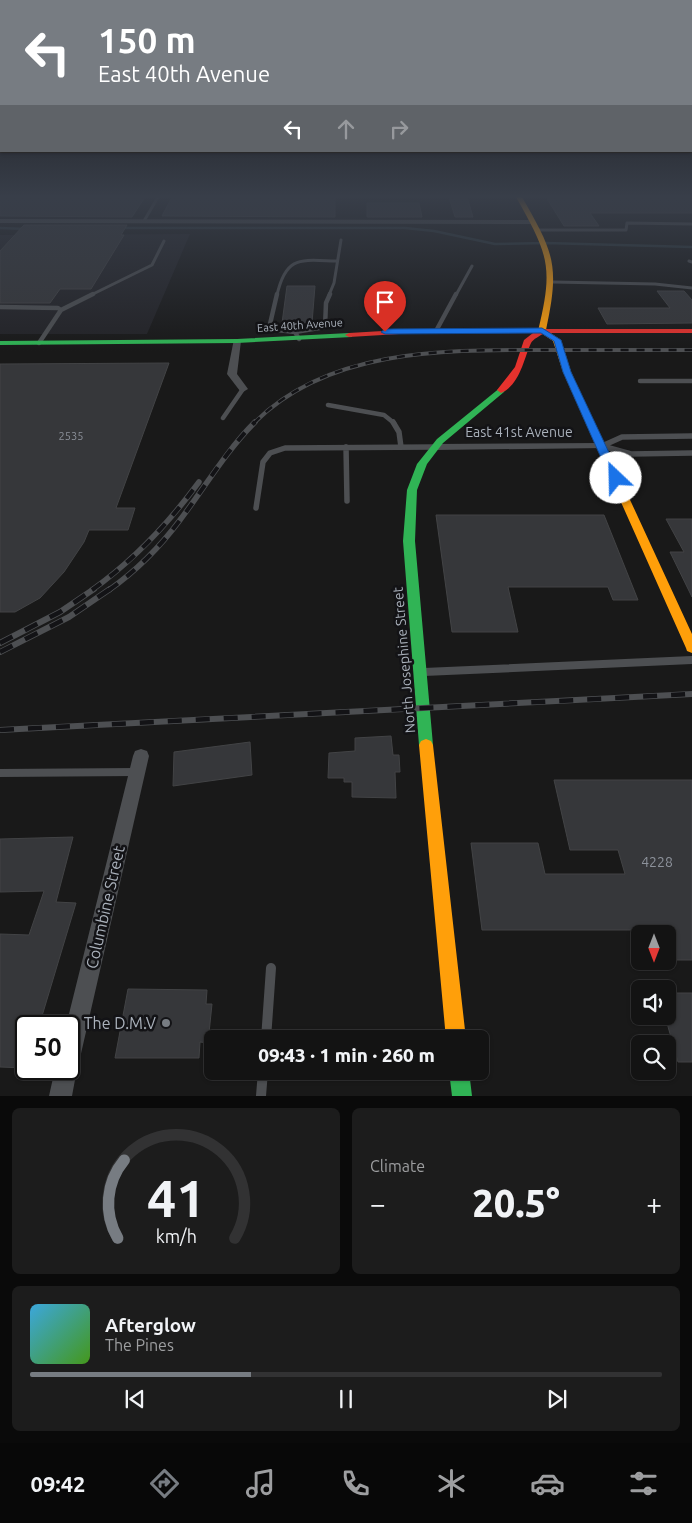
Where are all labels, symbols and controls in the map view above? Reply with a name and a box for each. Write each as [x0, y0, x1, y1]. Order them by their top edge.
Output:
icon: left [15, 20, 80, 85]
text: 150 m [98, 20, 196, 60]
text: East 40th Avenue [98, 61, 270, 86]
icon: left [279, 115, 307, 143]
icon: ahead [332, 115, 360, 143]
icon: right [385, 115, 413, 143]
pin [364, 281, 406, 332]
icon: arrive [371, 288, 399, 316]
street label: East 40th Avenue [257, 316, 343, 334]
street label: East 41st Avenue [465, 424, 573, 440]
house number: 2535 [59, 430, 83, 442]
position arrow [589, 451, 641, 503]
street label: North Josephine Street [390, 586, 418, 734]
street label: Columbine Street [82, 843, 128, 970]
house number: 4228 [641, 854, 673, 870]
north arrow [631, 925, 676, 970]
map controls [631, 925, 676, 1080]
button: sound [631, 980, 676, 1025]
place label: The D.M.V [84, 1014, 156, 1032]
speed limit sign: 50 [15, 1015, 80, 1080]
marker: The D.M.V [160, 1017, 172, 1029]
button: search [631, 1035, 676, 1080]
text: 09:43 · 1 min · 260 m [258, 1044, 435, 1066]
text: Climate [370, 1157, 425, 1175]
text: 41 [147, 1169, 205, 1227]
text: 20.5° [472, 1182, 560, 1224]
text: − [370, 1188, 386, 1219]
text: + [646, 1188, 662, 1219]
text: km/h [155, 1226, 197, 1246]
text: Afterglow [105, 1314, 196, 1336]
text: The Pines [105, 1336, 174, 1354]
icon: previous [121, 1385, 149, 1413]
icon: pause [332, 1385, 360, 1413]
icon: next [543, 1385, 571, 1413]
icon: directions [147, 1466, 182, 1501]
icon: music [243, 1466, 278, 1501]
icon: phone [338, 1466, 373, 1501]
icon: climate [434, 1466, 469, 1501]
icon: car [530, 1466, 565, 1501]
icon: filters [626, 1466, 661, 1501]
text: 09:42 [30, 1471, 86, 1496]

